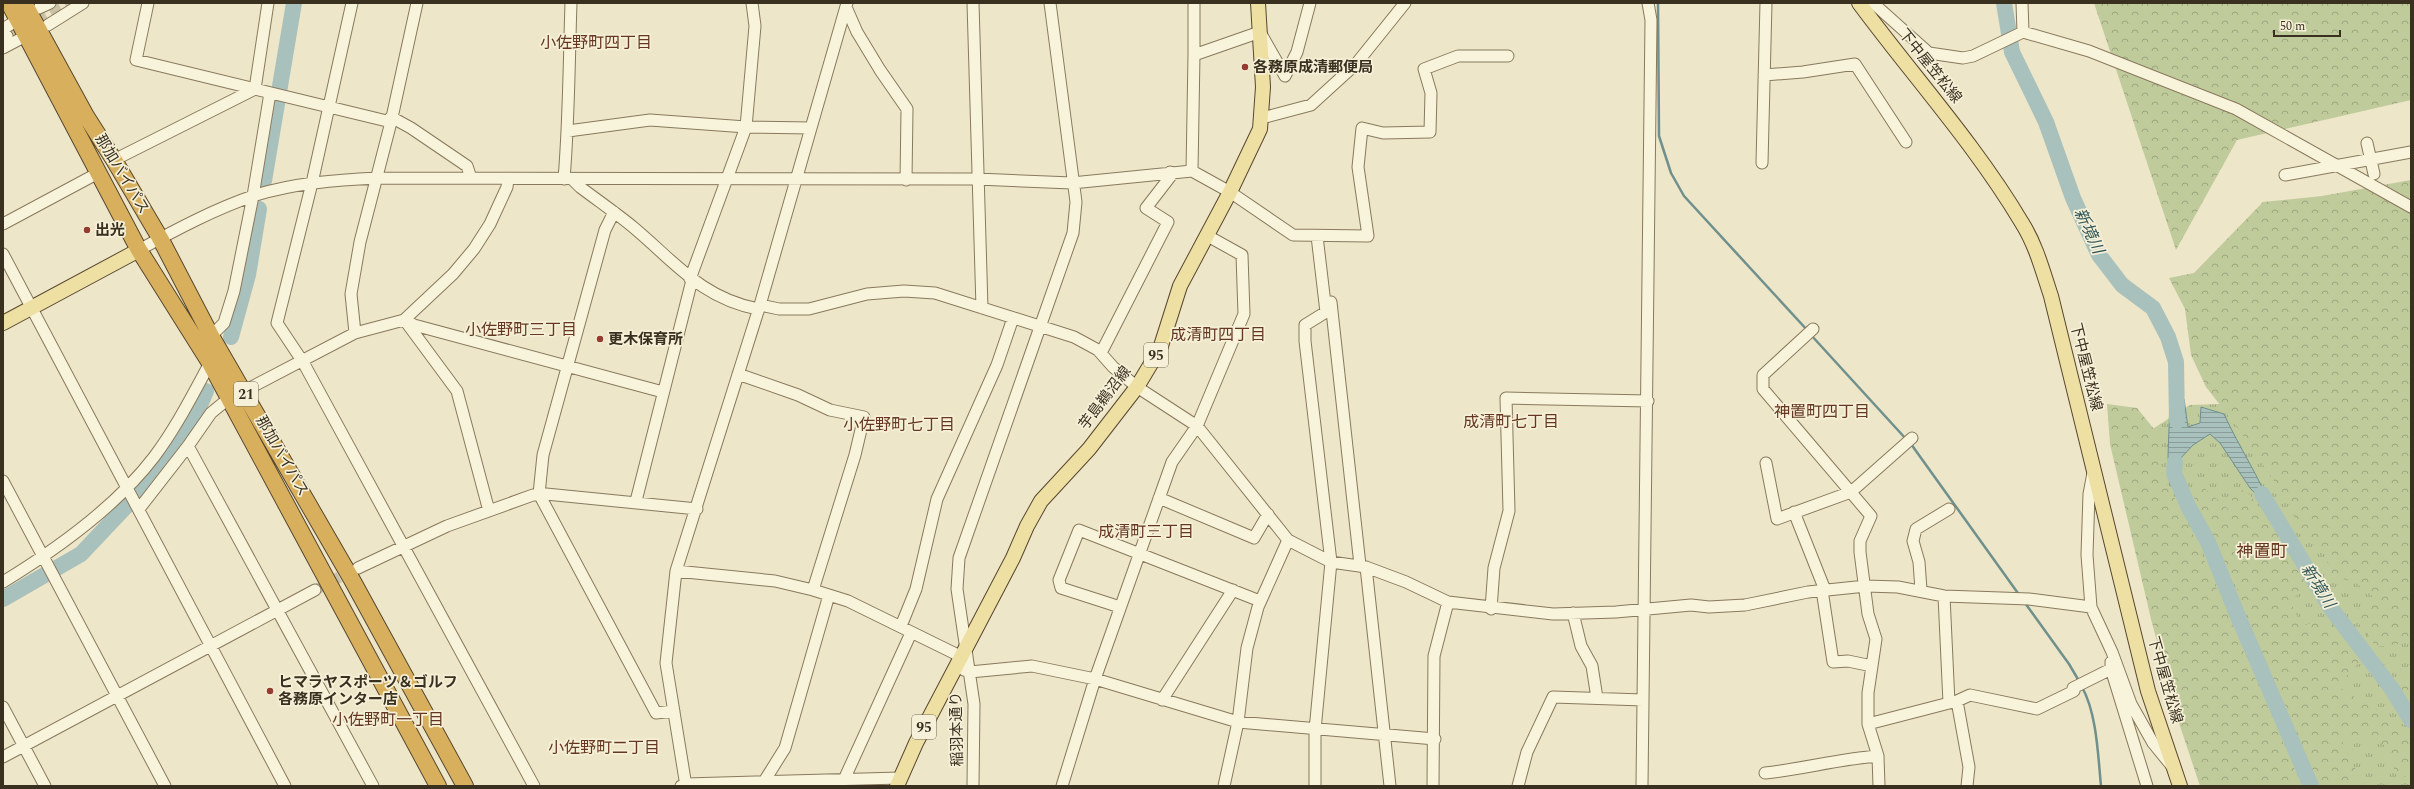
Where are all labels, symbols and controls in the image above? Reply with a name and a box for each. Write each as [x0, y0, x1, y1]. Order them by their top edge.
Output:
scale bar [2274, 12, 2340, 38]
text: 50 m [2280, 17, 2305, 36]
street label: 下中屋笠松線 [1893, 24, 1967, 108]
district label: 小佐野町四丁目 [540, 31, 652, 55]
place label: 各務原成清郵便局 [1253, 56, 1373, 79]
marker: 各務原成清郵便局 [1240, 62, 1250, 72]
street label: 那加バイパス [89, 130, 155, 218]
water label: 新境川 [2068, 204, 2111, 260]
place label: 出光 [95, 219, 125, 242]
marker: 出光 [82, 225, 92, 235]
district label: 小佐野町三丁目 [465, 318, 577, 342]
street label: 下中屋笠松線 [2064, 321, 2108, 413]
district label: 成清町四丁目 [1170, 323, 1266, 347]
place label: 更木保育所 [608, 328, 683, 351]
marker: 更木保育所 [595, 334, 605, 344]
road number: 95 [1144, 343, 1168, 367]
street label: 芋島鵜沼線 [1073, 361, 1137, 435]
road number: 21 [234, 382, 258, 406]
district label: 神置町四丁目 [1774, 400, 1870, 424]
district label: 成清町七丁目 [1463, 410, 1559, 434]
street label: 那加バイパス [250, 411, 314, 501]
district label: 小佐野町七丁目 [843, 413, 955, 437]
district label: 成清町三丁目 [1098, 520, 1194, 544]
district label: 神置町 [2237, 539, 2288, 565]
water label: 新境川 [2295, 559, 2342, 614]
street label: 下中屋笠松線 [2142, 634, 2188, 726]
place label: ヒマラヤスポーツ＆ゴルフ 各務原インター店 [278, 671, 458, 711]
marker: ヒマラヤスポーツ＆ゴルフ 各務原インター店 [265, 686, 275, 696]
street label: 稲羽本通り [945, 691, 969, 767]
district label: 小佐野町一丁目 [332, 708, 444, 732]
road number: 95 [912, 715, 936, 739]
district label: 小佐野町二丁目 [548, 736, 660, 760]

